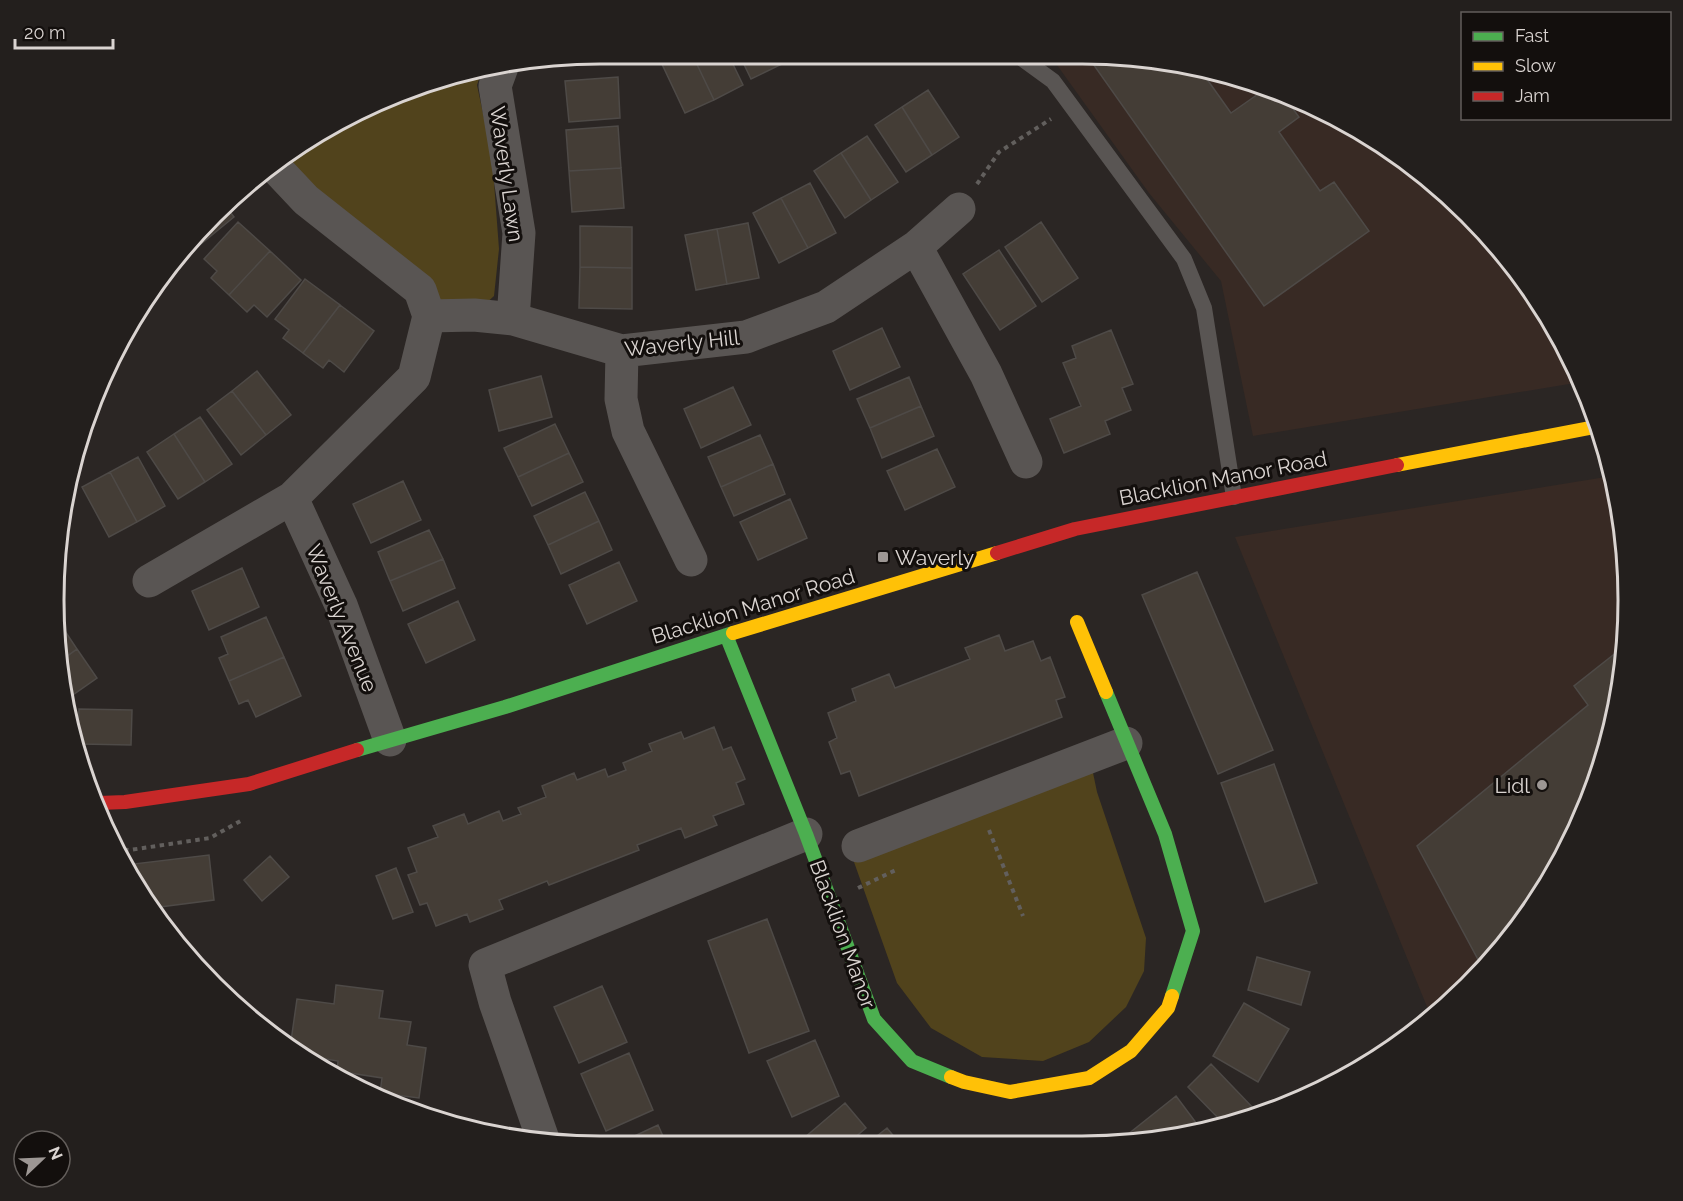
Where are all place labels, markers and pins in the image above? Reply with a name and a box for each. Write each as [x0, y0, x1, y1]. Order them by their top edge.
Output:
place label: Waverly [895, 545, 974, 570]
marker: Waverly [876, 550, 890, 564]
place label: Lidl [1494, 773, 1530, 798]
marker: Lidl [1535, 778, 1549, 792]

